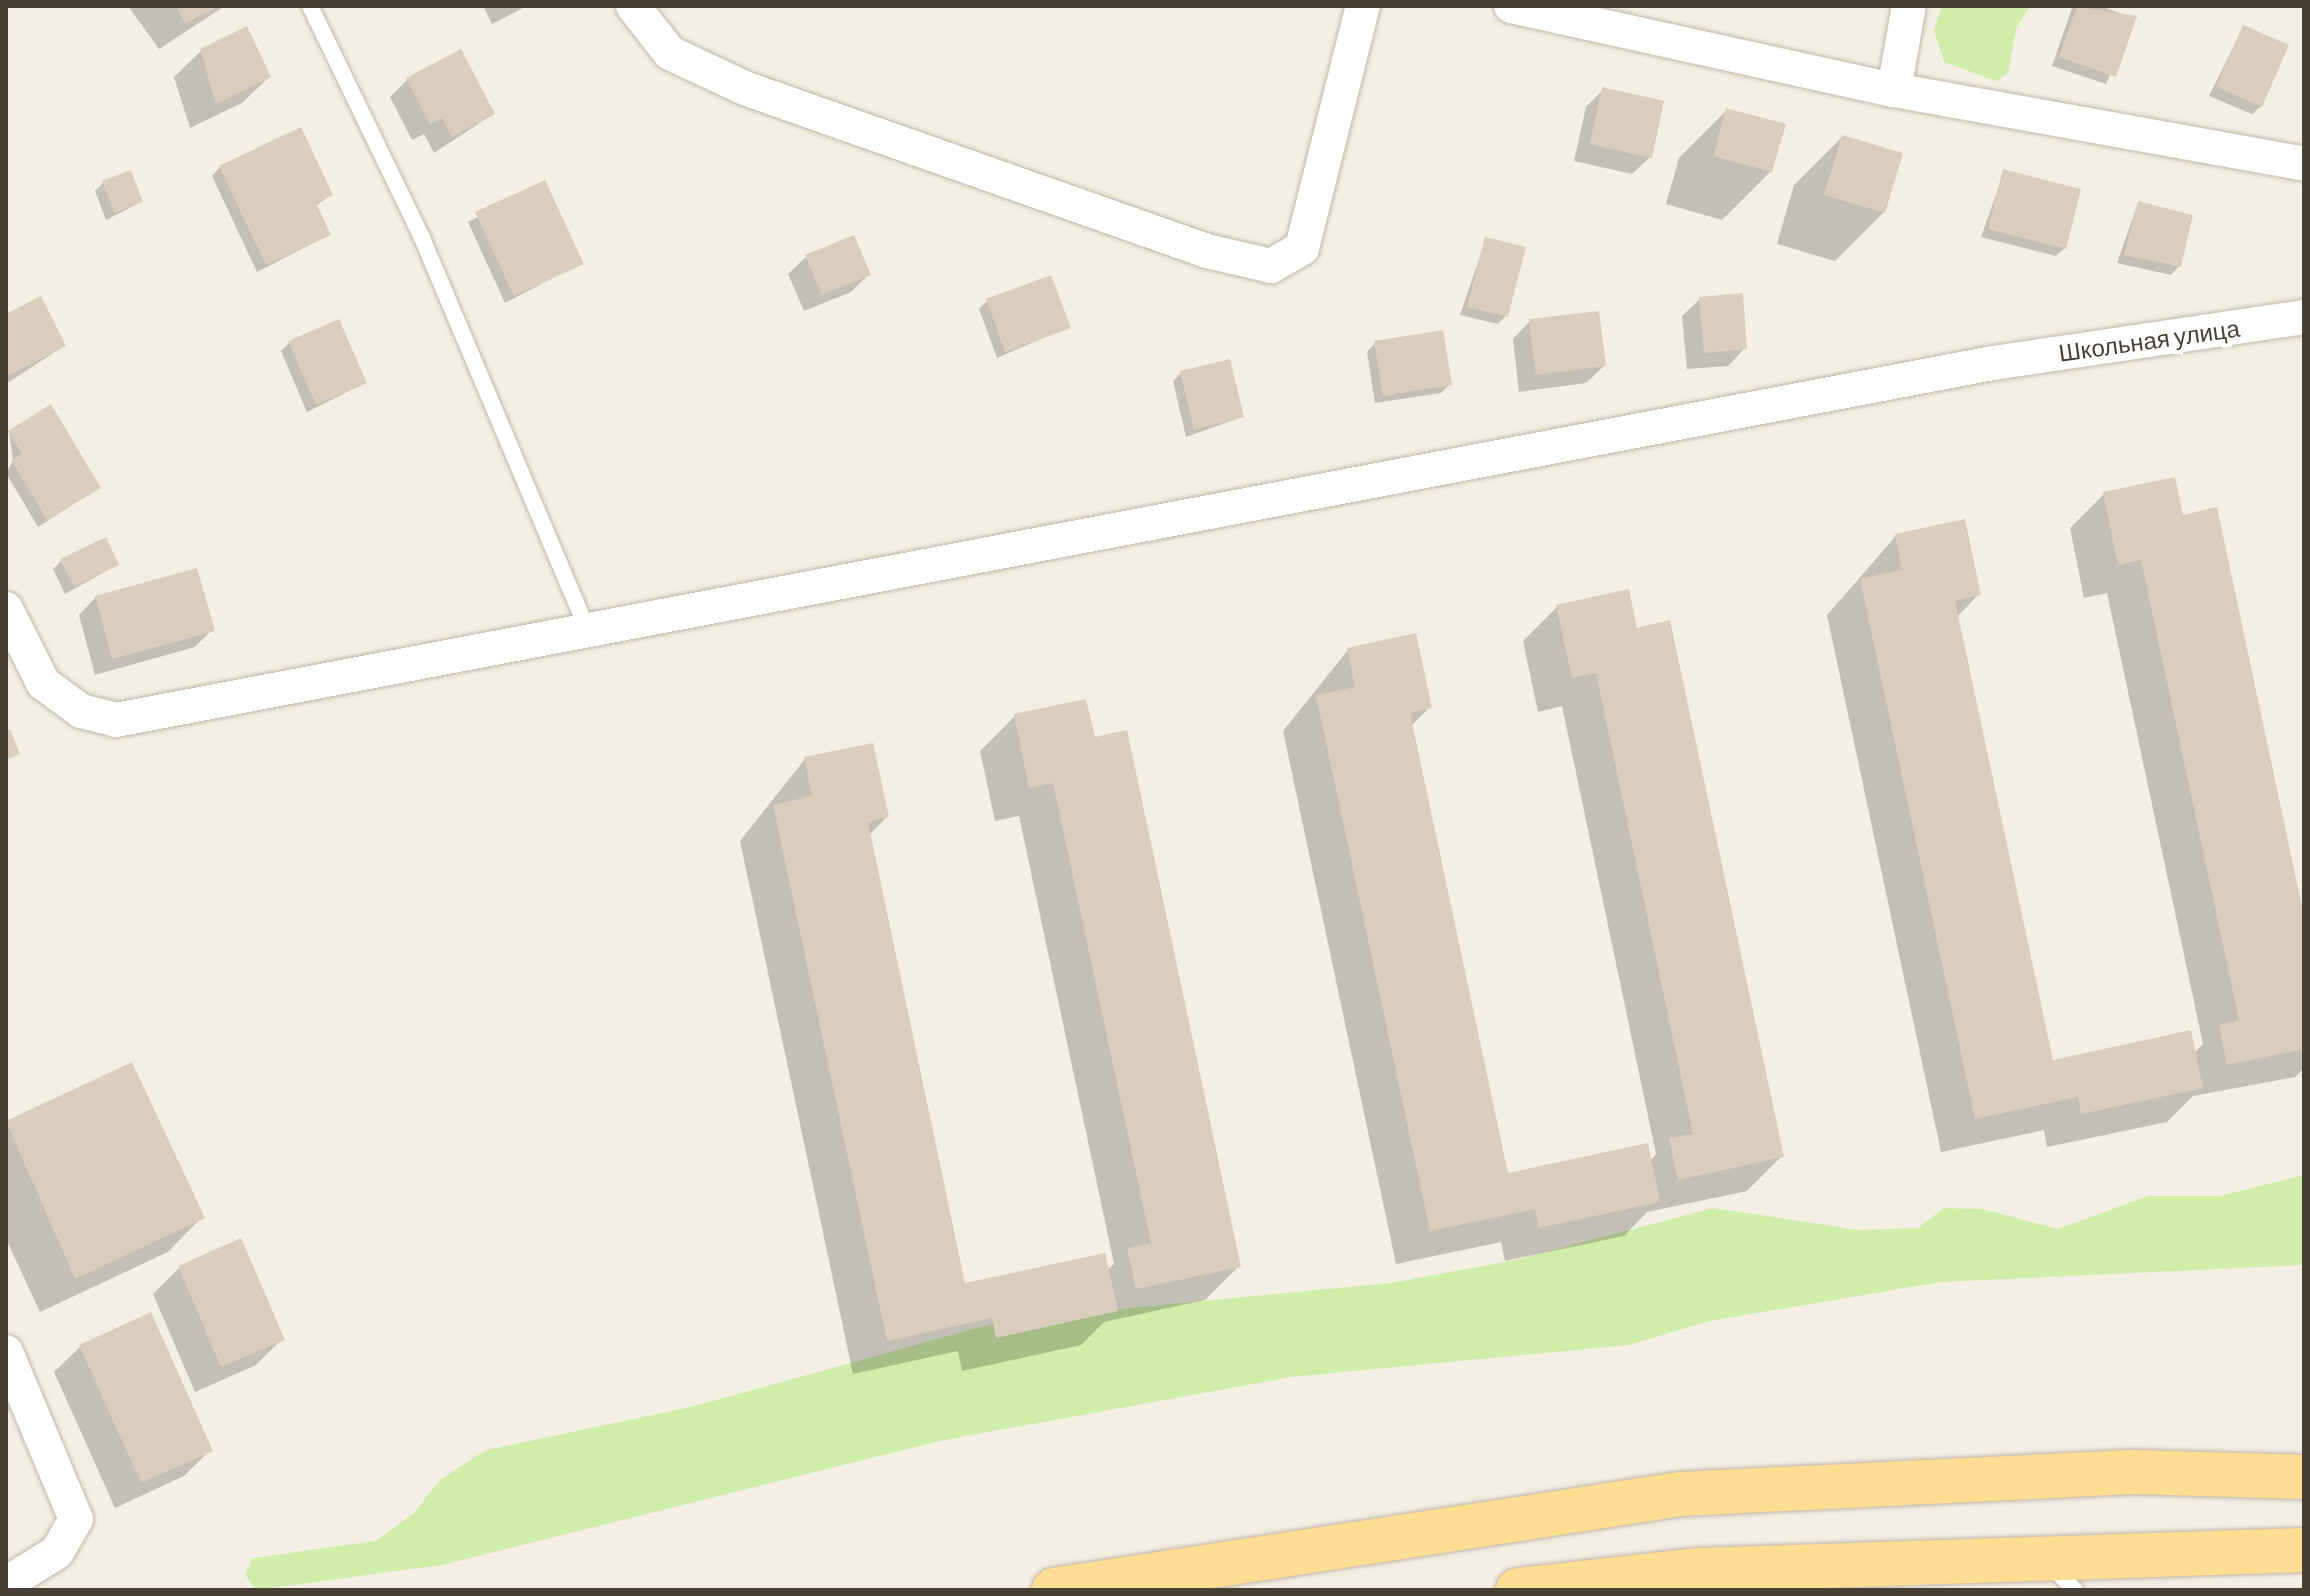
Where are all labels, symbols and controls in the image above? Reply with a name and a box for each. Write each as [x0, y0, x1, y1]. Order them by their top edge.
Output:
street label: Школьная улица [2057, 313, 2241, 367]

